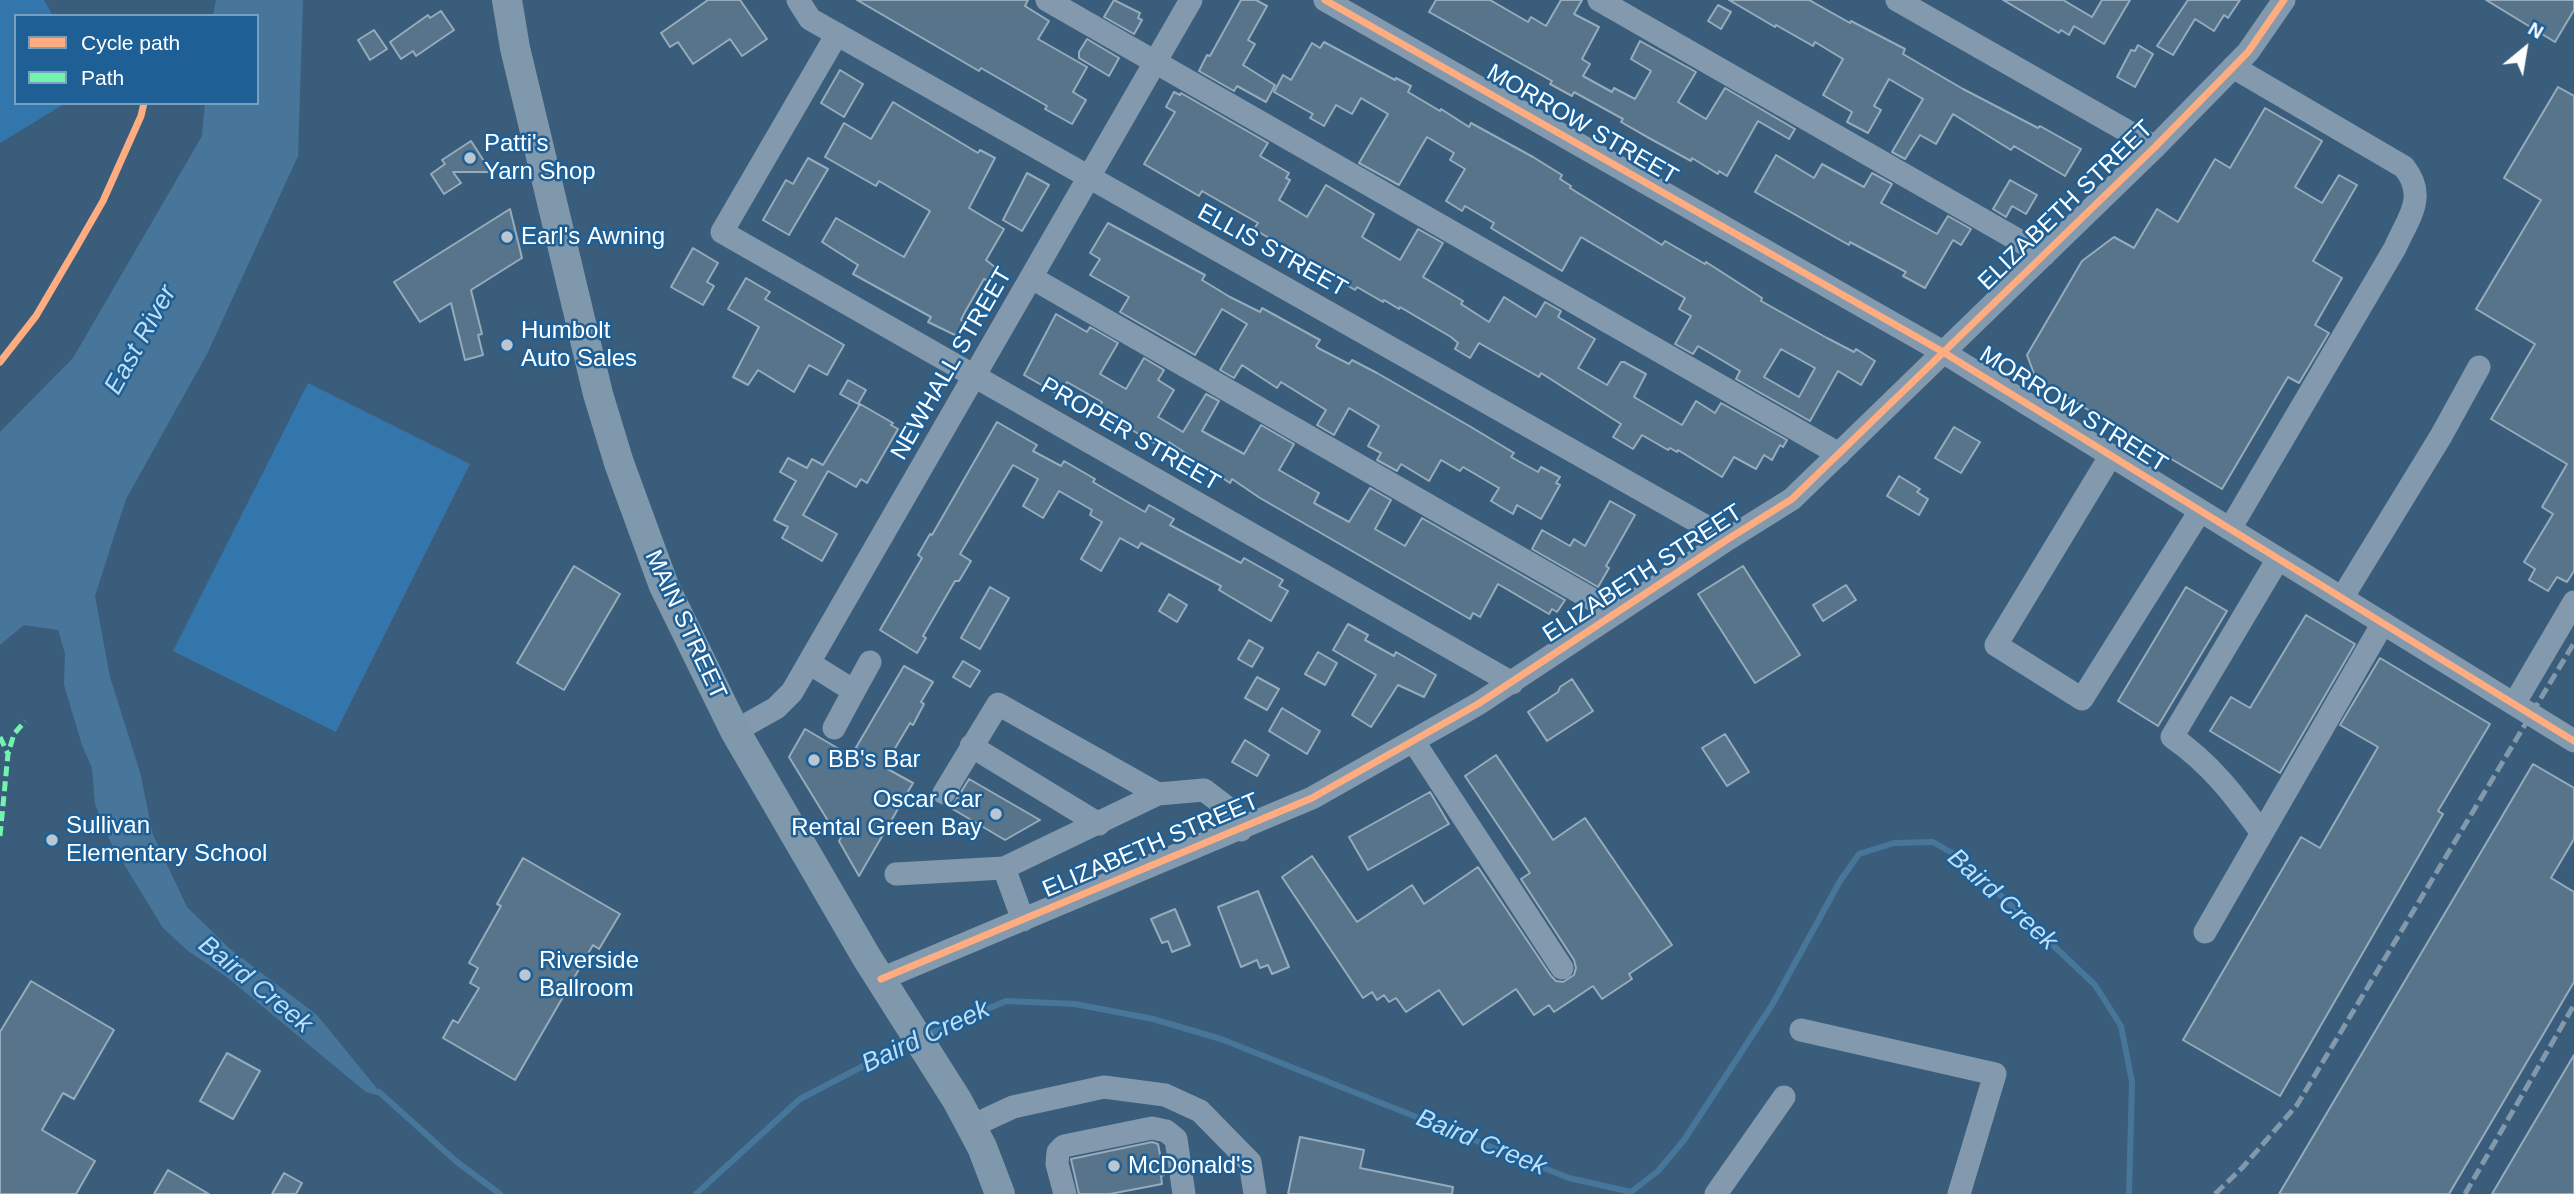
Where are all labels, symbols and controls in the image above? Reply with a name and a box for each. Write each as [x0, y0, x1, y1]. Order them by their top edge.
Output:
legend [14, 14, 259, 105]
north arrow [2490, 14, 2560, 84]
text: N [2525, 18, 2547, 43]
text: Cycle path [81, 31, 180, 54]
street label: MORROW STREET [1481, 59, 1683, 191]
text: Path [81, 66, 124, 89]
street label: ELIZABETH STREET [1973, 115, 2159, 297]
place label: Patti's Yarn Shop [484, 130, 596, 186]
marker: Patti's Yarn Shop [462, 150, 478, 166]
street label: ELLIS STREET [1192, 198, 1352, 304]
place label: Earl's Awning [521, 223, 665, 251]
marker: Earl's Awning [499, 229, 515, 245]
street label: NEWHALL STREET [885, 263, 1019, 465]
water label: East River [98, 280, 184, 400]
place label: Humbolt Auto Sales [521, 317, 637, 373]
marker: Humbolt Auto Sales [499, 337, 515, 353]
street label: MORROW STREET [1974, 341, 2172, 479]
street label: PROPER STREET [1035, 372, 1225, 498]
street label: ELIZABETH STREET [1538, 499, 1748, 649]
street label: MAIN STREET [638, 546, 732, 704]
place label: BB's Bar [828, 746, 921, 774]
marker: BB's Bar [806, 752, 822, 768]
place label: Oscar Car Rental Green Bay [791, 786, 982, 842]
street label: ELIZABETH STREET [1039, 787, 1263, 905]
marker: Oscar Car Rental Green Bay [988, 806, 1004, 822]
place label: Sullivan Elementary School [66, 812, 267, 868]
marker: Sullivan Elementary School [44, 832, 60, 848]
water label: Baird Creek [1941, 842, 2063, 958]
water label: Baird Creek [192, 930, 318, 1040]
place label: Riverside Ballroom [539, 947, 639, 1003]
marker: Riverside Ballroom [517, 967, 533, 983]
water label: Baird Creek [857, 994, 995, 1080]
water label: Baird Creek [1412, 1103, 1550, 1183]
place label: McDonald's [1128, 1152, 1253, 1180]
marker: McDonald's [1106, 1158, 1122, 1174]

